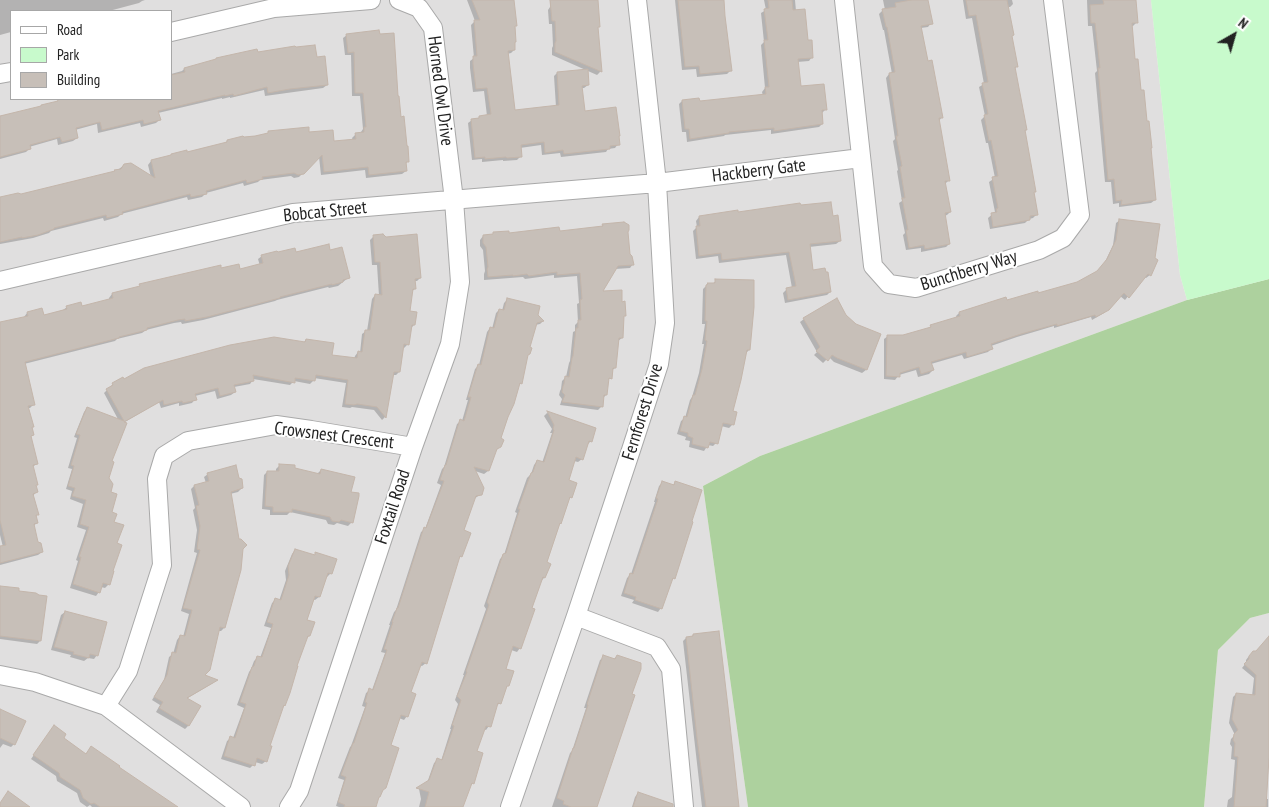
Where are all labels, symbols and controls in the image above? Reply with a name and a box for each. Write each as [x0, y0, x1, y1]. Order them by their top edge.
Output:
legend [10, 10, 172, 100]
north arrow [1209, 10, 1259, 60]
text: N [1235, 14, 1252, 33]
text: Road [57, 20, 83, 39]
street label: Horned Owl Drive [423, 35, 457, 147]
text: Park [57, 45, 79, 64]
text: Building [57, 70, 100, 89]
street label: Hackberry Gate [711, 155, 807, 187]
street label: Bobcat Street [282, 197, 368, 227]
street label: Bunchberry Way [918, 246, 1020, 296]
street label: Fernforest Drive [618, 361, 668, 463]
street label: Crowsnest Crescent [273, 418, 395, 454]
street label: Foxtail Road [371, 467, 415, 547]

